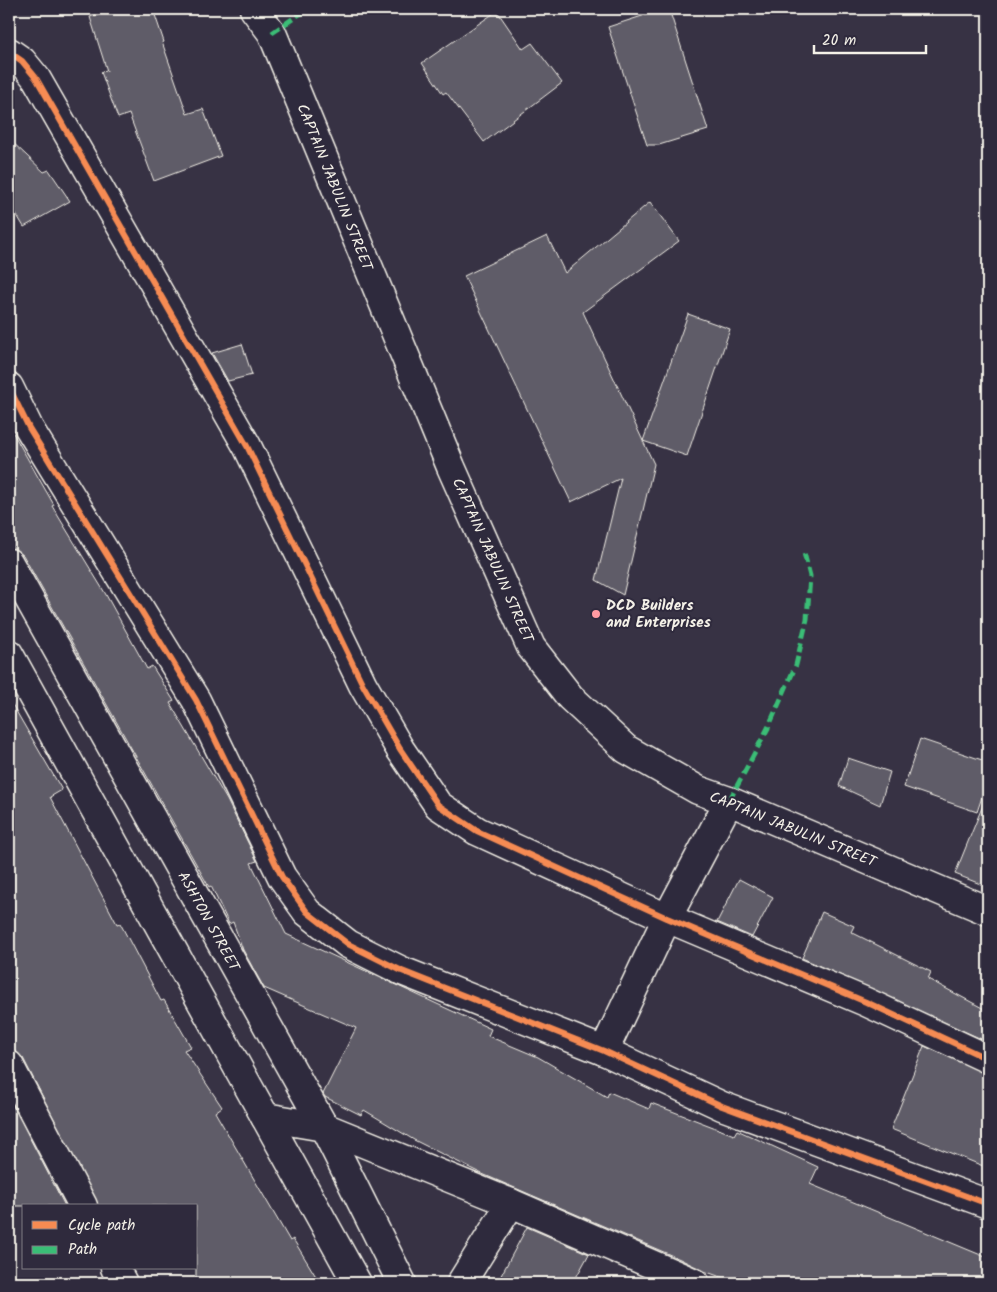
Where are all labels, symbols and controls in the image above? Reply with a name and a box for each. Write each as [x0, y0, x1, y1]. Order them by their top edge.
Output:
scale bar [814, 22, 927, 54]
text: 20 m [822, 29, 856, 53]
street label: CAPTAIN JABULIN STREET [290, 100, 379, 276]
street label: CAPTAIN JABULIN STREET [445, 474, 540, 648]
place label: DCD Builders and Enterprises [606, 594, 711, 635]
marker: DCD Builders and Enterprises [590, 608, 602, 620]
street label: CAPTAIN JABULIN STREET [706, 785, 882, 875]
street label: ASHTON STREET [171, 867, 246, 978]
legend [22, 1204, 198, 1270]
text: Cycle path [68, 1214, 135, 1238]
text: Path [68, 1238, 97, 1262]

